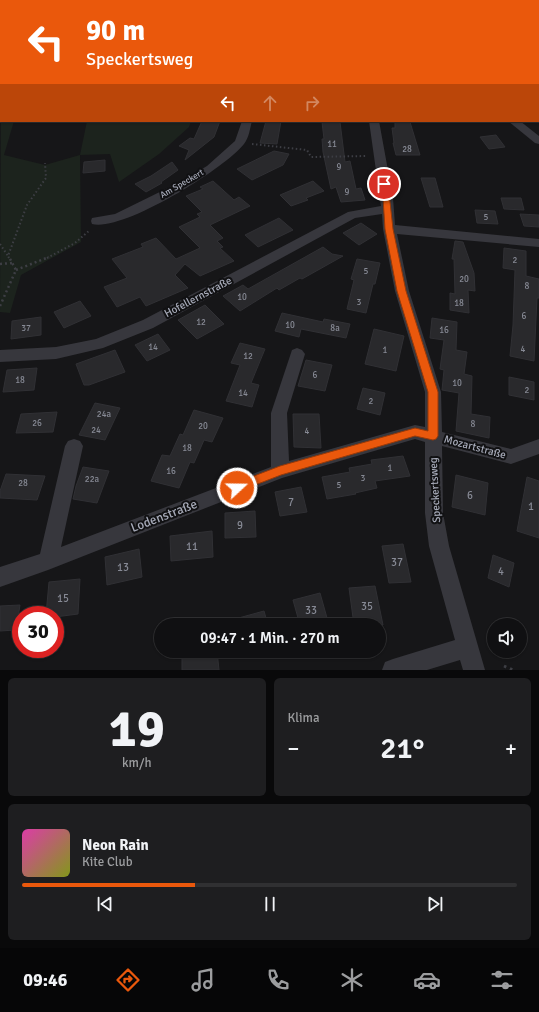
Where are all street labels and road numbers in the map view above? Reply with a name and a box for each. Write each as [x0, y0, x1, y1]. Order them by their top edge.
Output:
street label: Am Speckert [158, 167, 206, 201]
street label: Hofellernstraße [162, 274, 234, 320]
street label: Mozartstraße [443, 432, 507, 462]
street label: Speckertsweg [427, 457, 443, 523]
street label: Lodenstraße [129, 496, 199, 536]

